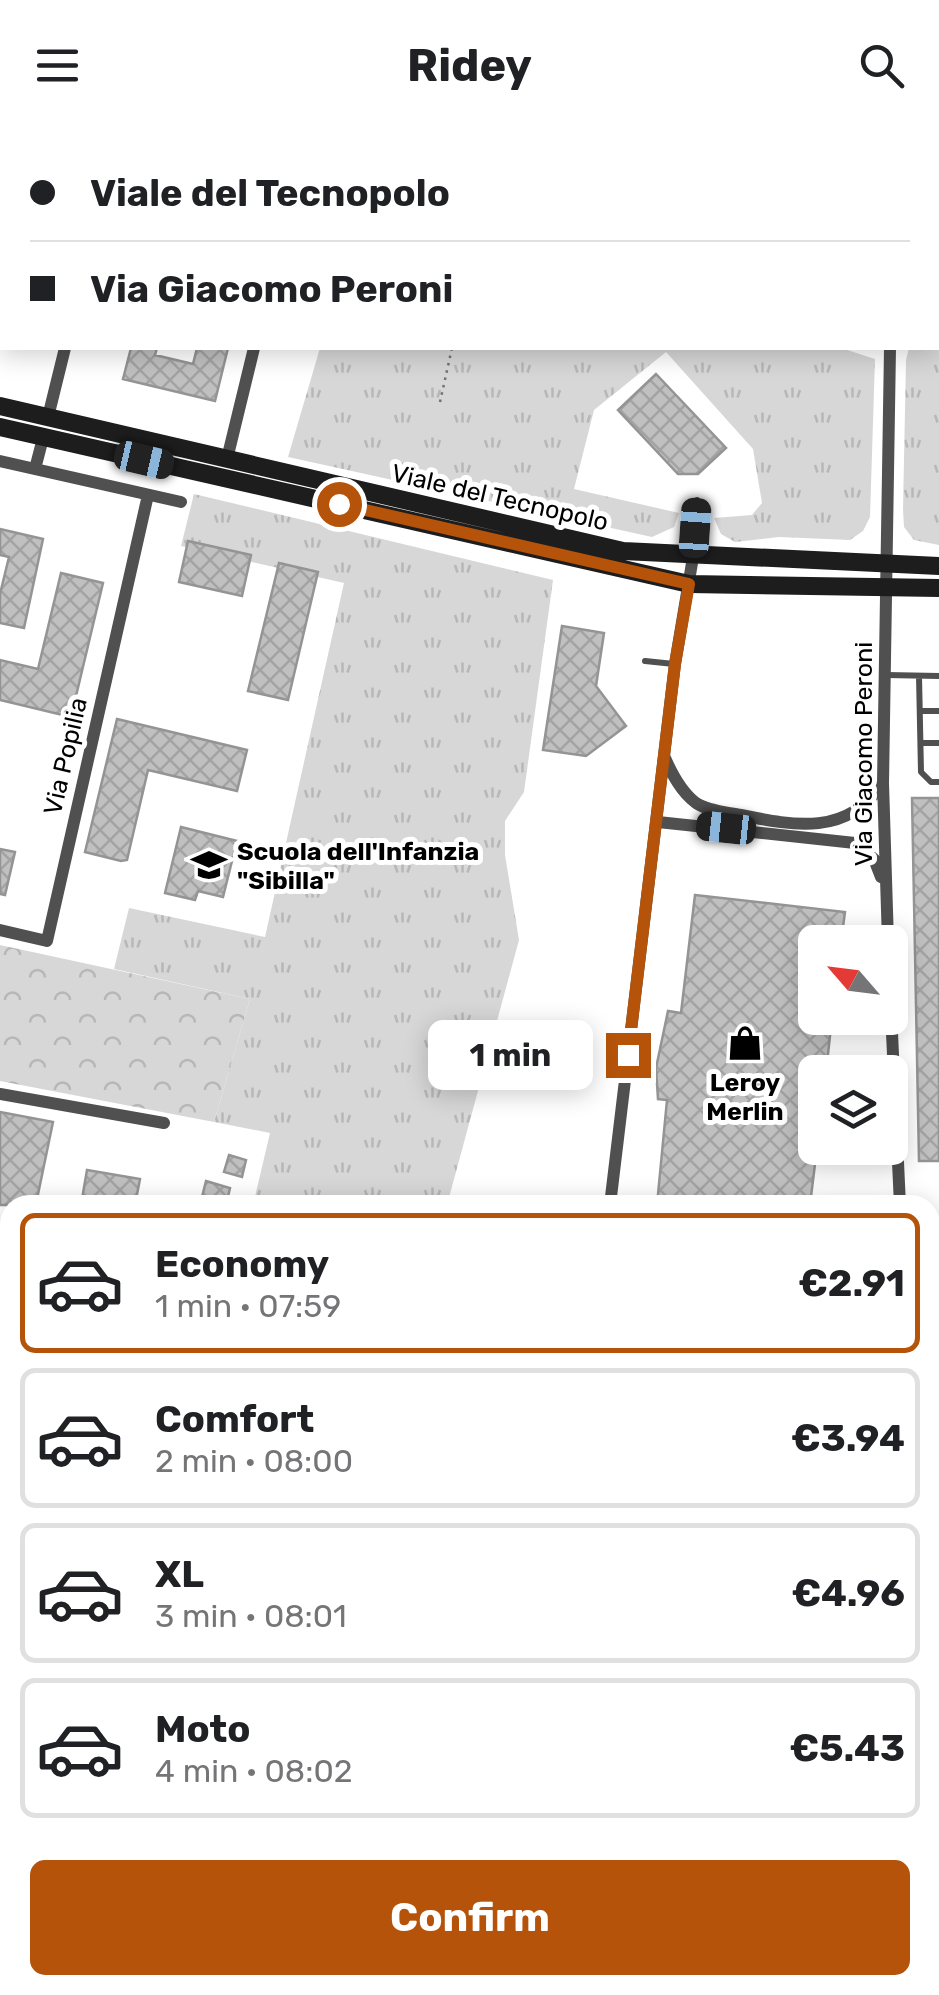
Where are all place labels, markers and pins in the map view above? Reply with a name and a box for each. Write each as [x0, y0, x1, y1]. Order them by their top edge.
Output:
place label: Scuola dell'Infanzia "Sibilla" [237, 837, 479, 895]
school or university icon: Scuola dell'Infanzia "Sibilla" [190, 846, 228, 884]
shop icon: Leroy Merlin [726, 1024, 764, 1062]
place label: Leroy Merlin [706, 1068, 784, 1126]

